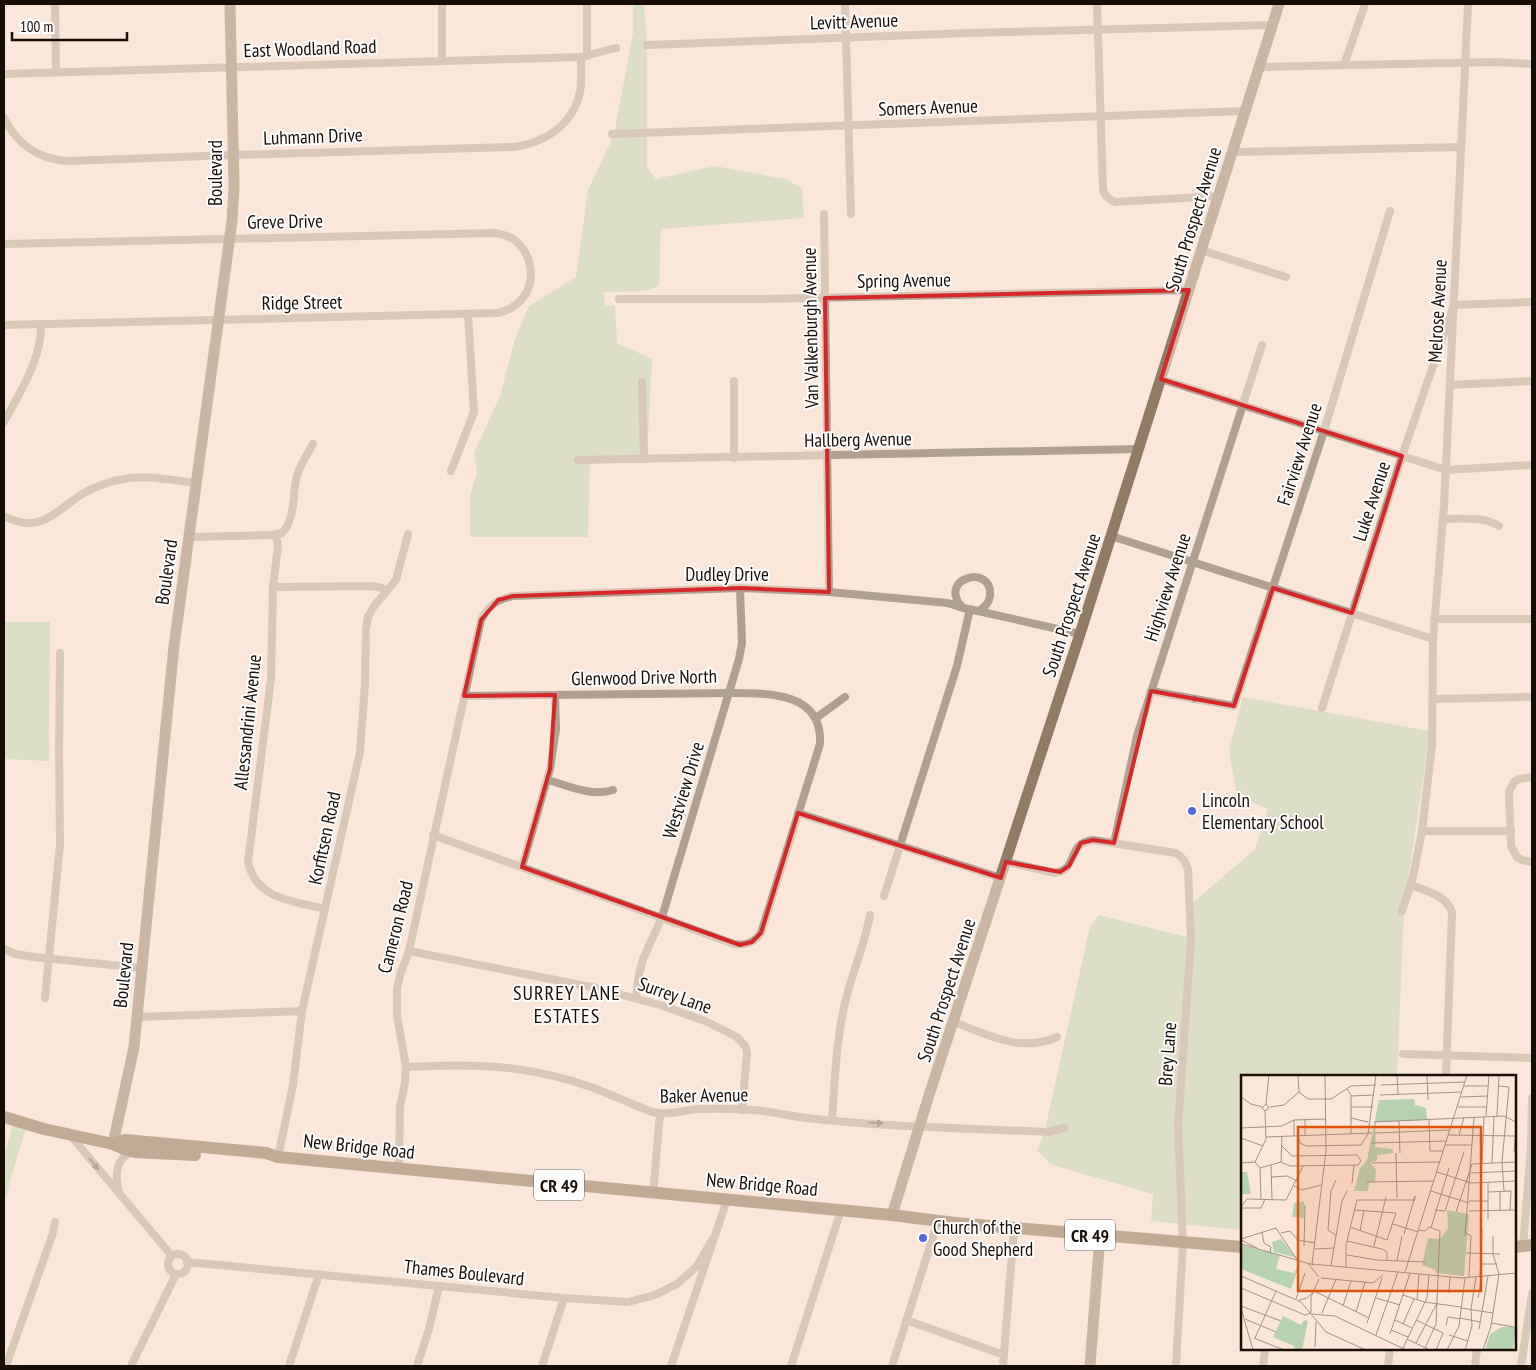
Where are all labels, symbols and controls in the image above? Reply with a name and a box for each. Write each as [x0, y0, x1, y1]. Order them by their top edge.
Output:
street label: Levitt Avenue [810, 7, 899, 35]
scale bar [12, 10, 128, 42]
text: 100 m [20, 17, 53, 36]
street label: East Woodland Road [243, 34, 377, 62]
street label: Somers Avenue [878, 93, 978, 121]
street label: Luhmann Drive [263, 122, 363, 150]
street label: Boulevard [203, 140, 227, 206]
street label: South Prospect Avenue [1160, 144, 1226, 294]
street label: Greve Drive [247, 208, 323, 234]
street label: Van Valkenburgh Avenue [797, 247, 823, 410]
street label: Melrose Avenue [1422, 258, 1452, 363]
street label: Spring Avenue [857, 267, 951, 293]
street label: Ridge Street [261, 289, 343, 315]
street label: Fairview Avenue [1271, 400, 1327, 508]
street label: Hallberg Avenue [804, 426, 912, 452]
street label: Luke Avenue [1347, 458, 1395, 544]
street label: South Prospect Avenue [1036, 530, 1106, 680]
street label: Highview Avenue [1138, 530, 1196, 644]
street label: Boulevard [150, 538, 182, 606]
street label: Dudley Drive [685, 562, 769, 586]
street label: Allessandrini Avenue [228, 653, 266, 791]
street label: Glenwood Drive North [571, 664, 717, 690]
one-way arrow [1185, 695, 1201, 703]
street label: Westview Drive [657, 739, 709, 841]
place label: Lincoln Elementary School [1202, 788, 1324, 834]
street label: Korfitsen Road [302, 789, 346, 887]
marker: Lincoln Elementary School [1186, 805, 1198, 817]
street label: Cameron Road [372, 878, 418, 976]
street label: South Prospect Avenue [911, 915, 981, 1065]
street label: Boulevard [108, 941, 138, 1009]
street label: Surrey Lane [635, 971, 715, 1019]
district label: SURREY LANE ESTATES [513, 980, 621, 1029]
street label: Brey Lane [1153, 1021, 1181, 1087]
inset map [1241, 1075, 1516, 1350]
street label: Baker Avenue [660, 1082, 749, 1108]
one-way arrow [868, 1120, 884, 1128]
street label: New Bridge Road [302, 1128, 416, 1164]
one-way arrow [89, 1157, 100, 1170]
street label: New Bridge Road [705, 1167, 819, 1201]
road number: CR 49 [534, 1170, 584, 1200]
place label: Church of the Good Shepherd [933, 1215, 1033, 1261]
road number: CR 49 [1065, 1220, 1115, 1250]
marker: Church of the Good Shepherd [917, 1232, 929, 1244]
street label: Thames Boulevard [403, 1254, 525, 1290]

